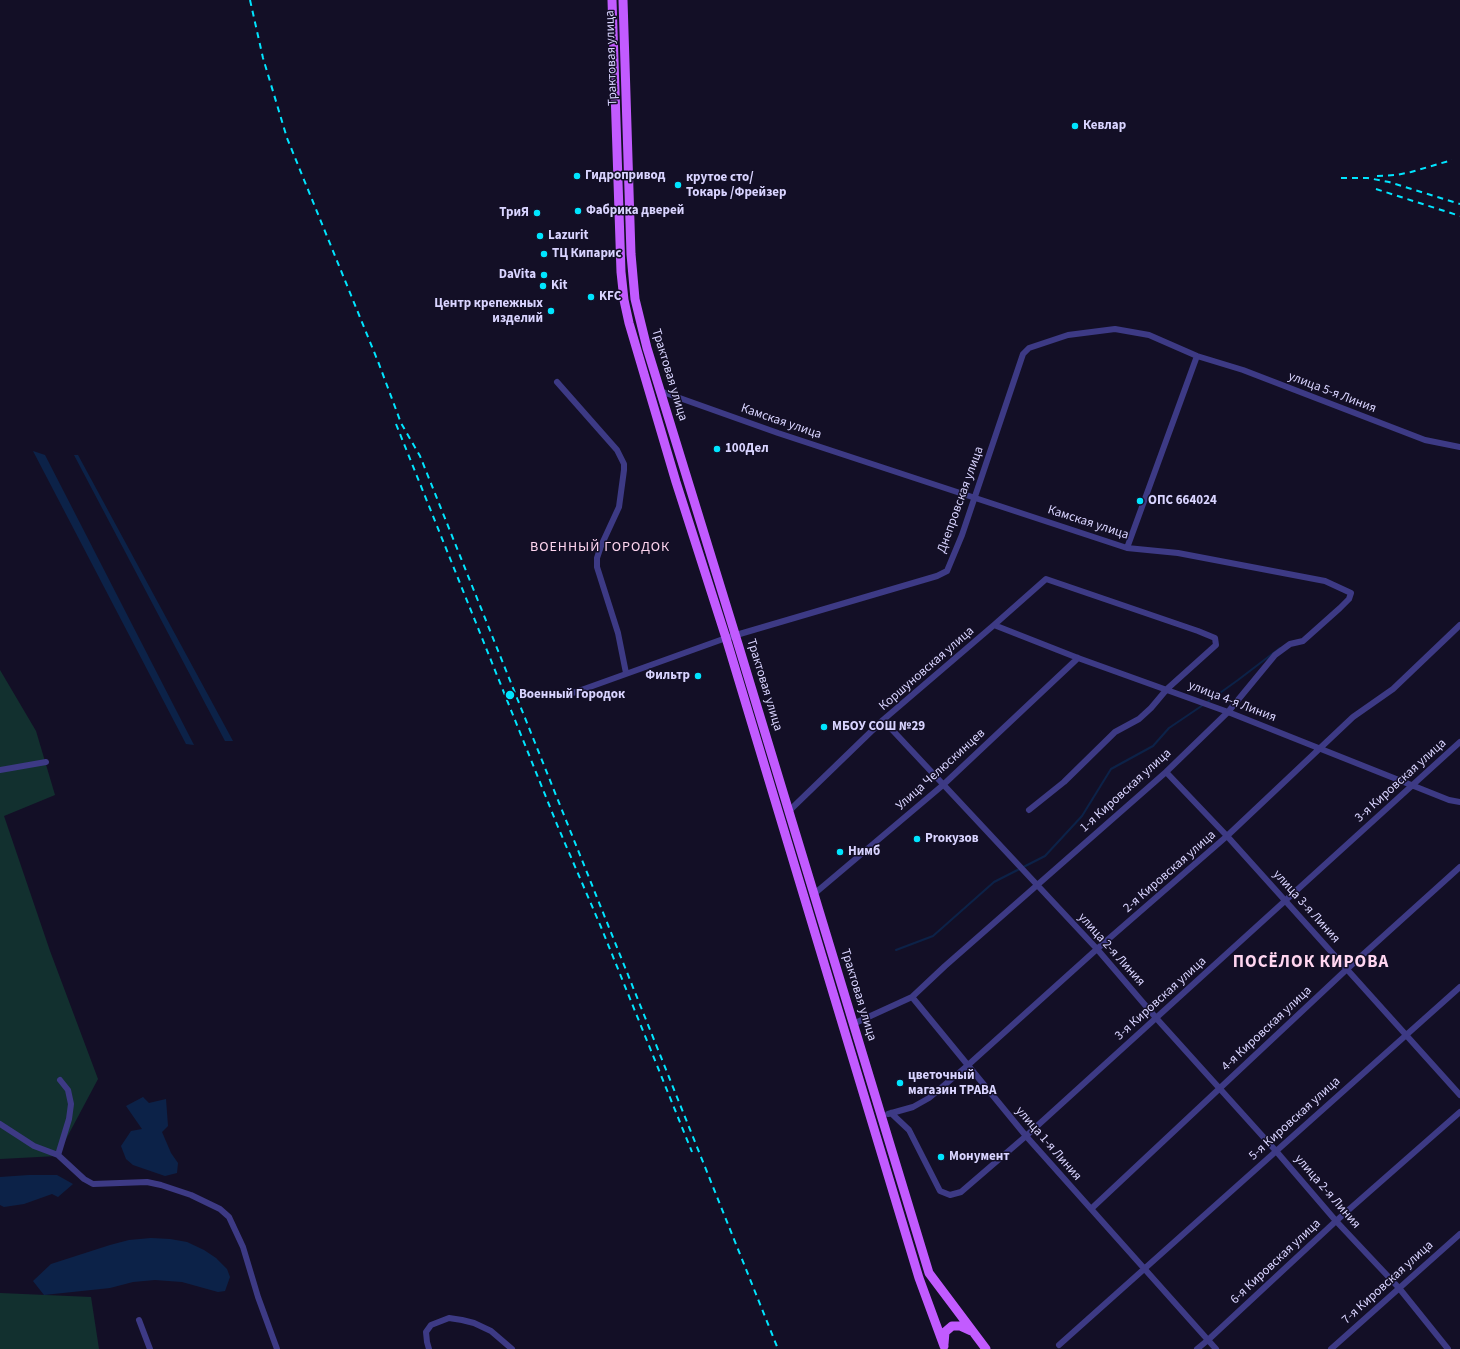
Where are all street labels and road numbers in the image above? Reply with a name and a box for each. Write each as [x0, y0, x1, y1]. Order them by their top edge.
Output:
street label: Трактовая улица [603, 10, 621, 106]
street label: Трактовая улица [648, 327, 690, 423]
street label: улица 5-я Линия [1286, 369, 1378, 417]
street label: Камская улица [739, 401, 823, 443]
street label: Днепровская улица [934, 445, 988, 555]
street label: Камская улица [1045, 503, 1131, 543]
street label: Коршуновская улица [876, 624, 978, 714]
street label: Трактовая улица [743, 637, 785, 733]
street label: улица 4-я Линия [1186, 678, 1278, 726]
street label: Улица Челюскинцев [893, 726, 989, 814]
street label: 3-я Кировская улица [1352, 736, 1450, 826]
street label: 1-я Кировская улица [1077, 746, 1175, 836]
street label: 2-я Кировская улица [1121, 828, 1219, 916]
street label: улица 3-я Линия [1269, 867, 1343, 947]
street label: улица 2-я Линия [1074, 910, 1148, 990]
street label: Трактовая улица [837, 947, 879, 1043]
street label: 3-я Кировская улица [1112, 954, 1210, 1044]
street label: 4-я Кировская улица [1219, 983, 1315, 1075]
street label: 5-я Кировская улица [1246, 1074, 1344, 1164]
street label: улица 1-я Линия [1012, 1104, 1084, 1184]
street label: улица 2-я Линия [1291, 1152, 1363, 1232]
street label: 6-я Кировская улица [1228, 1216, 1324, 1308]
street label: 7-я Кировская улица [1339, 1238, 1437, 1328]

